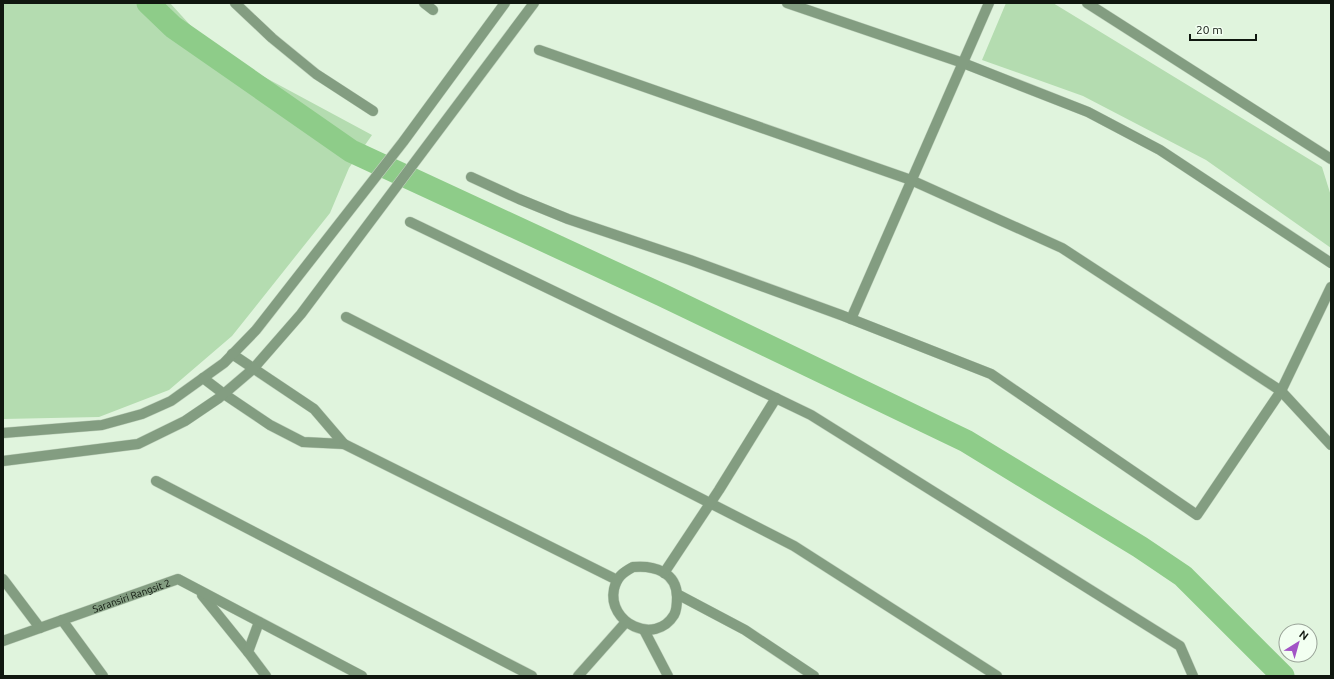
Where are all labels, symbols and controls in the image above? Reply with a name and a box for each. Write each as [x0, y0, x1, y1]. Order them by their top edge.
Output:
scale bar [1190, 16, 1256, 42]
text: 20 m [1196, 23, 1223, 36]
street label: Saransiri Rangsit 2 [91, 577, 172, 614]
north arrow [1278, 623, 1318, 663]
text: N [1297, 628, 1311, 642]

